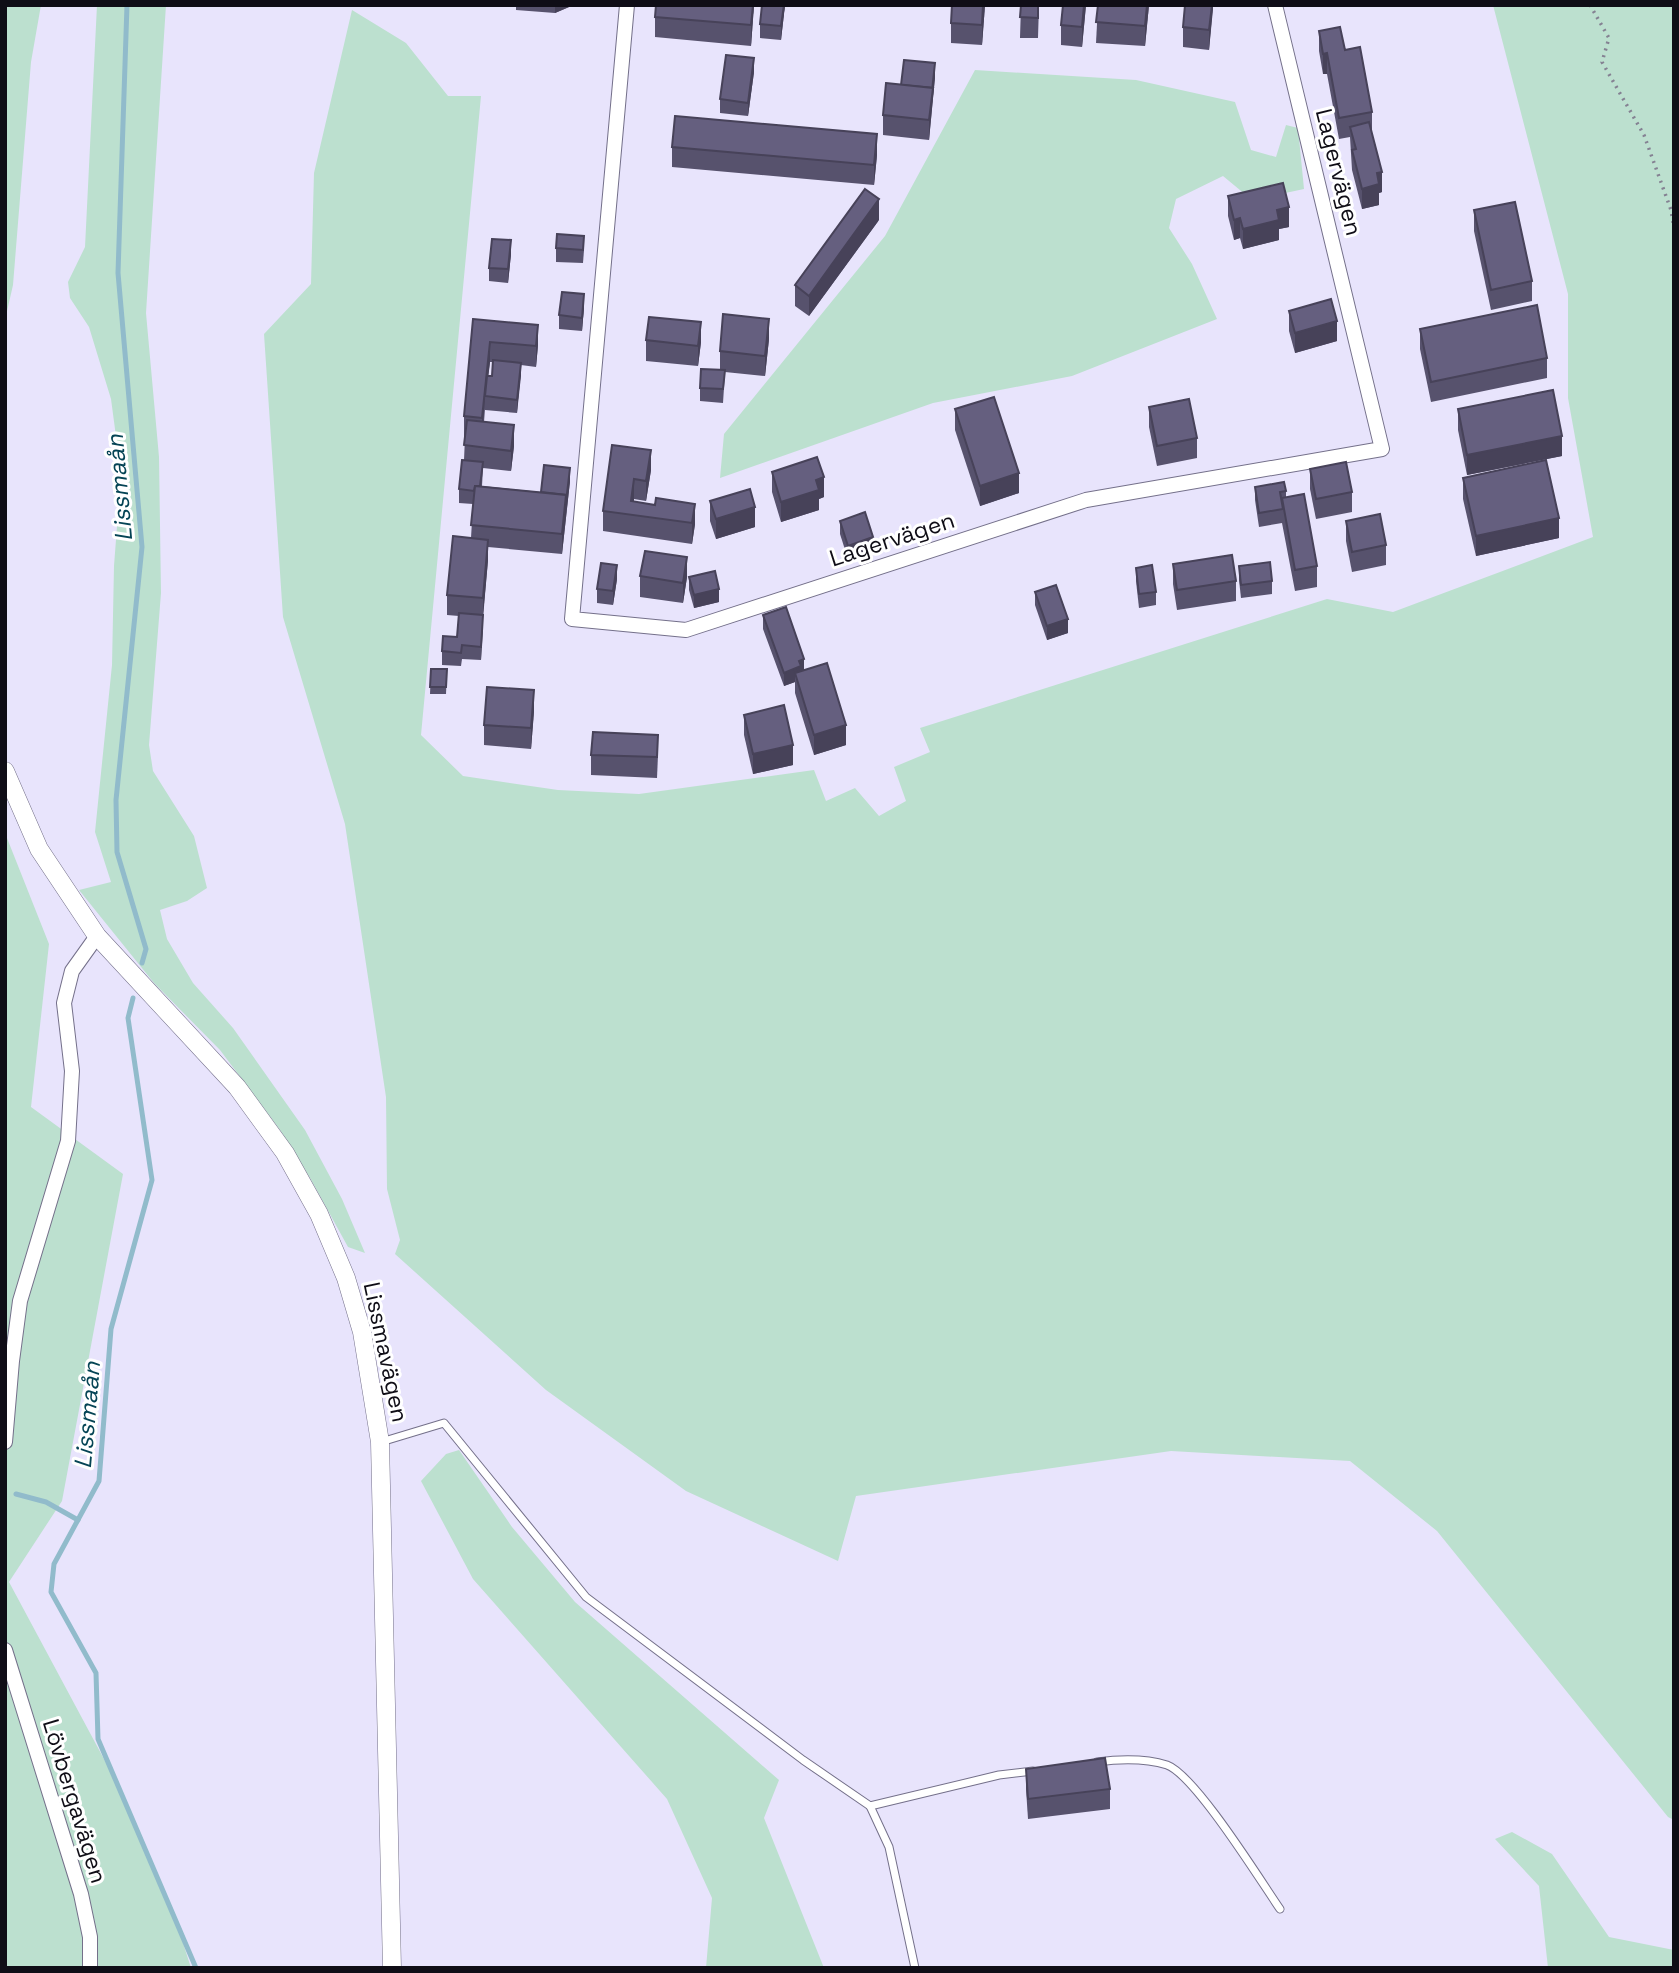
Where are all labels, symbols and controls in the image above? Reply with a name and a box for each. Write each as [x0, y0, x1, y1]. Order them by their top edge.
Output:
street label: Lagervägen [1309, 105, 1369, 239]
water label: Lissmaån [99, 432, 139, 543]
street label: Lagervägen [826, 505, 958, 573]
street label: Lissmavägen [357, 1279, 415, 1425]
water label: Lissmaån [67, 1359, 107, 1470]
street label: Lövbergavägen [36, 1715, 114, 1887]

